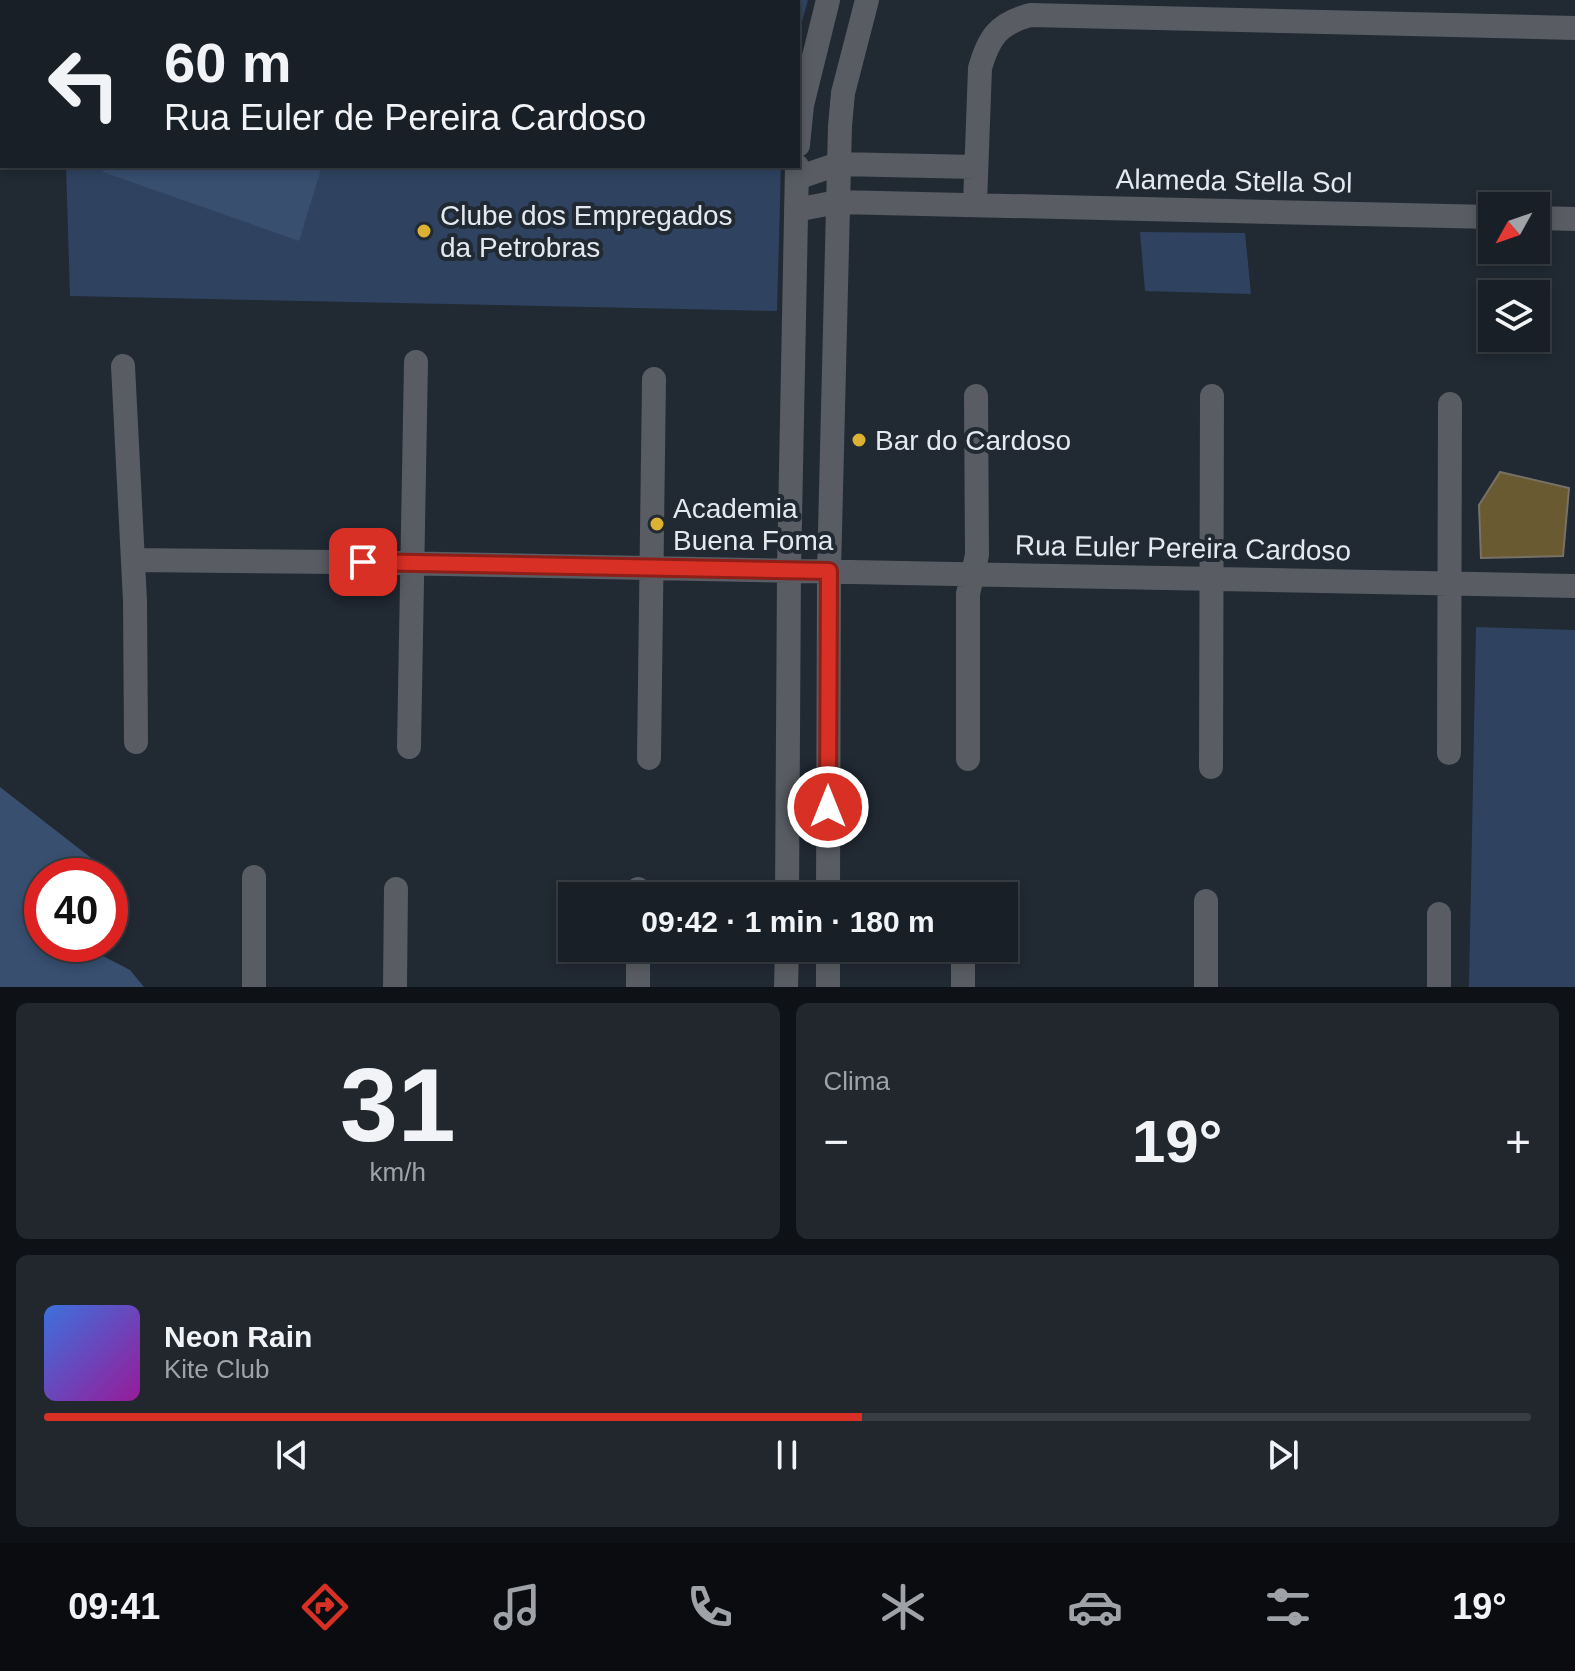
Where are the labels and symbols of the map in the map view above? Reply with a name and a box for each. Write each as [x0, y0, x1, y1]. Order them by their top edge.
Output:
street label: Alameda Stella Sol [1115, 163, 1353, 199]
north arrow [1478, 192, 1550, 264]
place label: Clube dos Empregados da Petrobras [440, 200, 733, 263]
marker: Clube dos Empregados da Petrobras [415, 222, 433, 240]
place label: Bar do Cardoso [875, 425, 1071, 456]
marker: Bar do Cardoso [850, 431, 868, 449]
place label: Academia Buena Foma [673, 493, 834, 556]
marker: Academia Buena Foma [648, 515, 666, 533]
pin [329, 528, 397, 596]
street label: Rua Euler Pereira Cardoso [1015, 530, 1351, 566]
position arrow [786, 765, 870, 849]
speed limit sign: 40 [24, 858, 128, 962]

